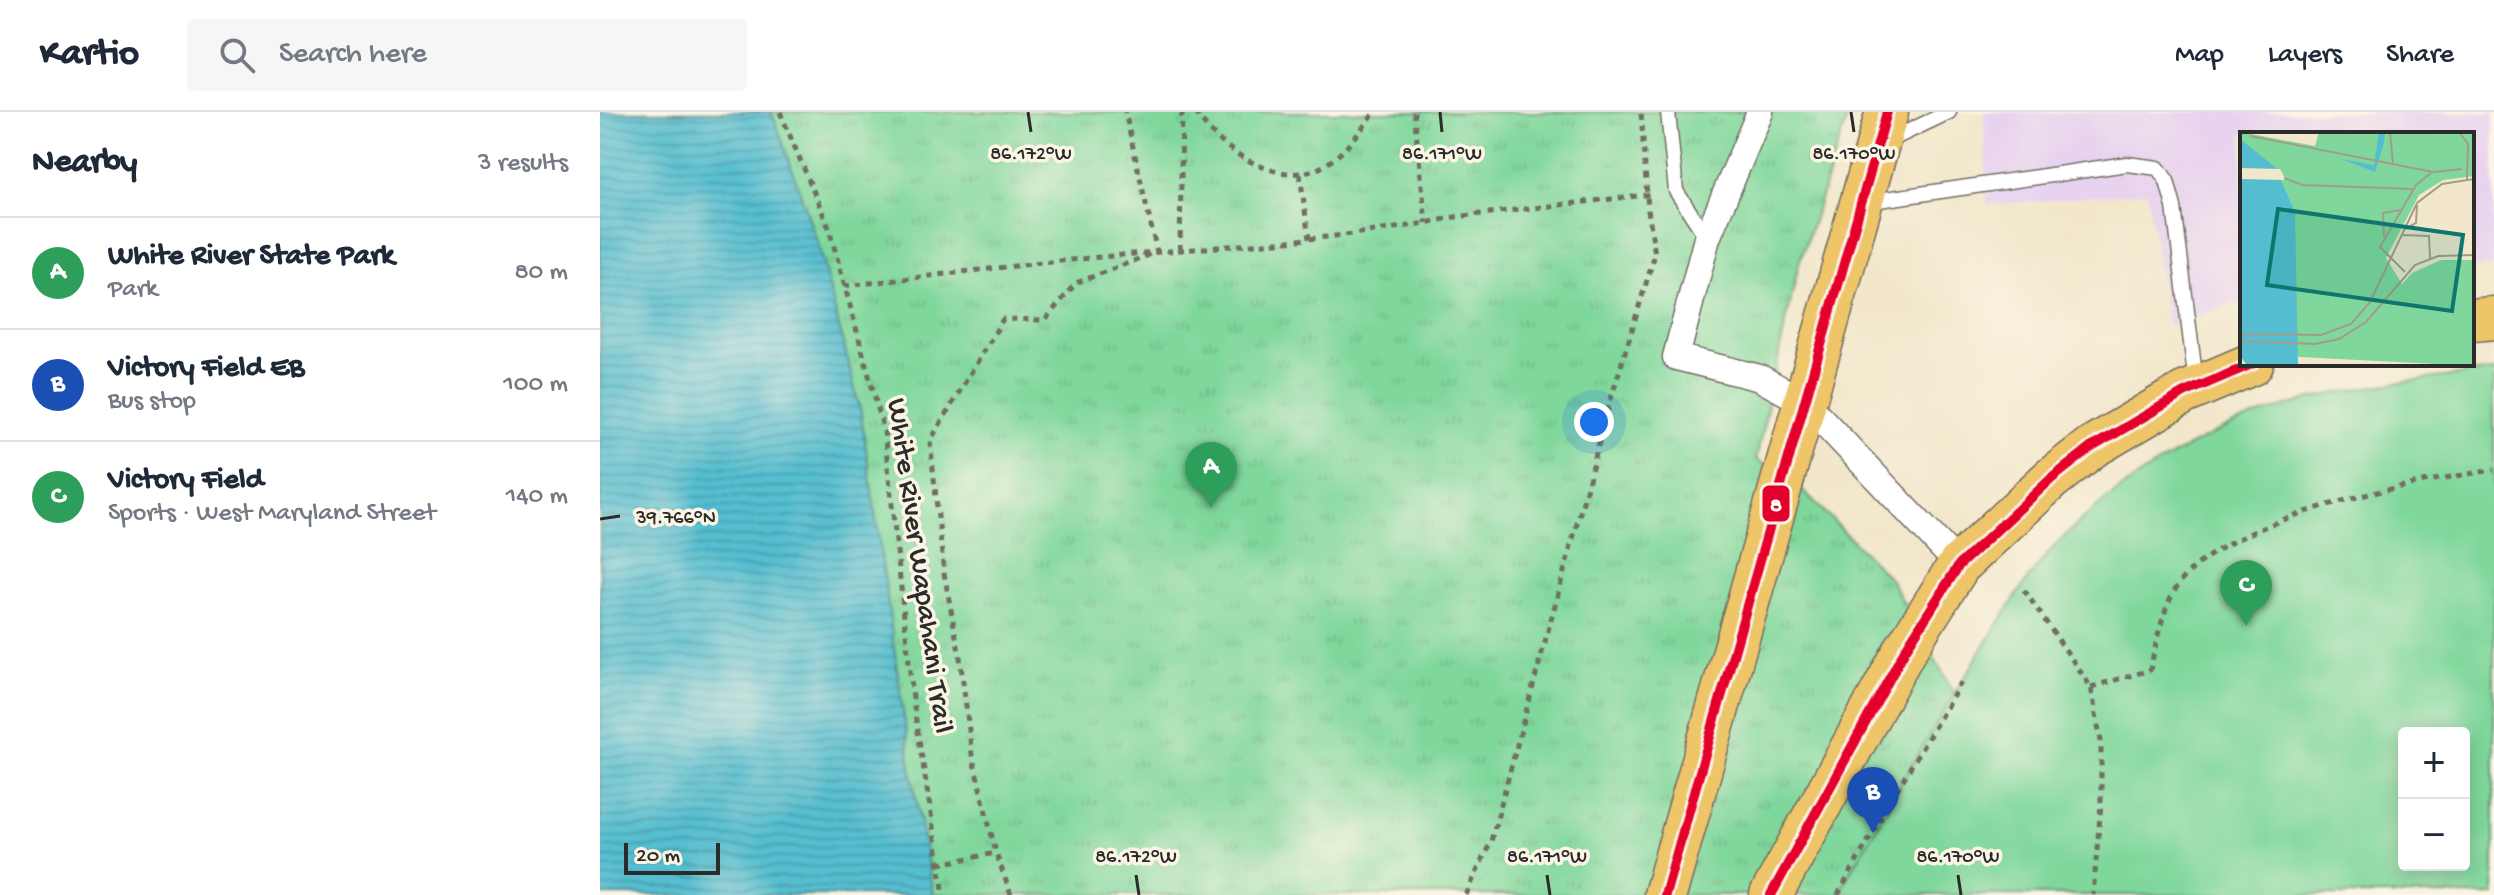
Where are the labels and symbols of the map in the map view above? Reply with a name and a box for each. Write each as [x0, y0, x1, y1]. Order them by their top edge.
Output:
inset map [2240, 132, 2474, 366]
text: 86.172°W [990, 144, 1072, 167]
text: 86.171°W [1402, 144, 1482, 167]
text: 86.170°W [1812, 144, 1896, 167]
street label: White River Wapahani Trail [877, 396, 959, 736]
your location [1574, 402, 1614, 442]
pin: A [1185, 442, 1237, 508]
line badge: 8 [1761, 484, 1791, 523]
text: 8 [1770, 494, 1782, 520]
text: 39.766°N [635, 508, 716, 531]
pin: C [2220, 560, 2272, 626]
pin: B [1847, 767, 1899, 833]
scale bar [624, 839, 720, 875]
text: 86.172°W [1095, 847, 1177, 870]
text: 86.171°W [1507, 847, 1587, 870]
text: 86.170°W [1916, 847, 2000, 870]

